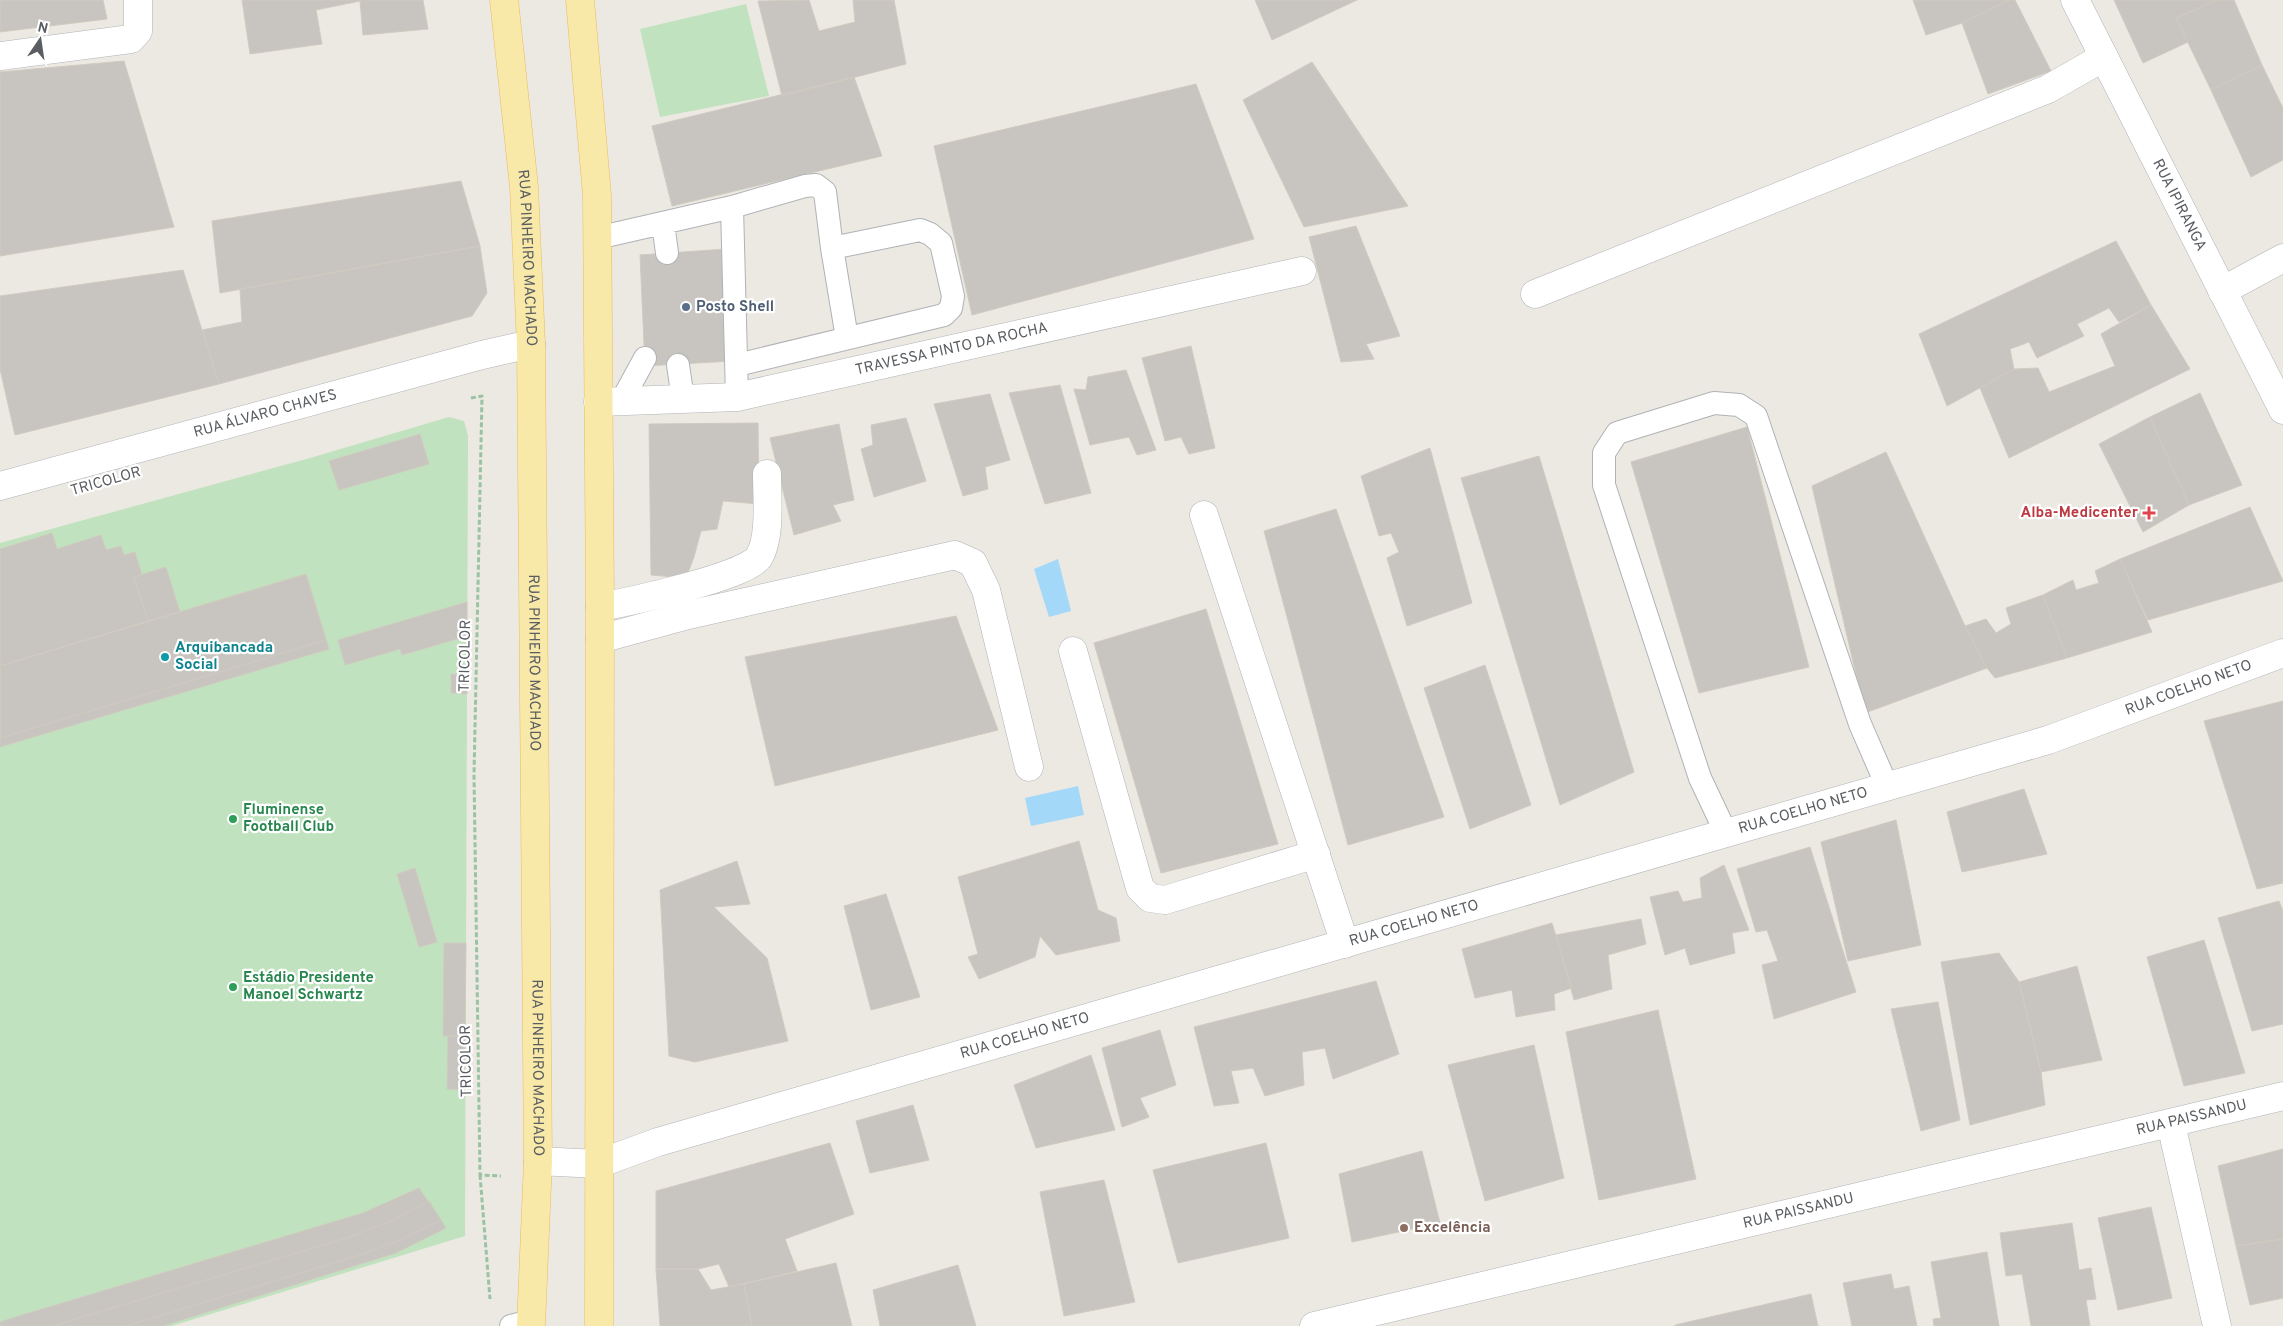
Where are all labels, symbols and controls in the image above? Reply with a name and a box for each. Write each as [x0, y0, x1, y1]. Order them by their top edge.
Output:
north arrow [15, 15, 65, 65]
text: N [36, 19, 49, 38]
street label: RUA IPIRANGA [2148, 156, 2210, 254]
street label: RUA PINHEIRO MACHADO [513, 168, 541, 347]
place label: Posto Shell [696, 298, 774, 317]
marker: Posto Shell [680, 301, 692, 313]
street label: TRAVESSA PINTO DA ROCHA [854, 318, 1050, 380]
street label: RUA ÁLVARO CHAVES [192, 385, 339, 442]
street label: TRICOLOR [69, 463, 143, 501]
place label: Alba-Medicenter [2020, 504, 2139, 523]
marker: Alba-Medicenter [2142, 506, 2156, 520]
street label: RUA PINHEIRO MACHADO [523, 574, 544, 751]
street label: TRICOLOR [456, 620, 476, 692]
place label: Arquibancada Social [175, 639, 273, 675]
marker: Arquibancada Social [159, 651, 171, 663]
street label: RUA COELHO NETO [2123, 656, 2255, 720]
street label: RUA COELHO NETO [1736, 783, 1870, 839]
place label: Fluminense Football Club [243, 801, 334, 837]
marker: Fluminense Football Club [227, 813, 239, 825]
street label: RUA COELHO NETO [1347, 896, 1481, 951]
place label: Estádio Presidente Manoel Schwartz [243, 969, 374, 1005]
street label: RUA PINHEIRO MACHADO [527, 979, 547, 1156]
marker: Estádio Presidente Manoel Schwartz [227, 981, 239, 993]
street label: RUA COELHO NETO [958, 1008, 1092, 1064]
street label: TRICOLOR [457, 1025, 477, 1097]
street label: RUA PAISSANDU [2134, 1095, 2249, 1140]
street label: RUA PAISSANDU [1741, 1189, 1856, 1233]
place label: Excelência [1414, 1219, 1491, 1238]
marker: Excelência [1398, 1222, 1410, 1234]

